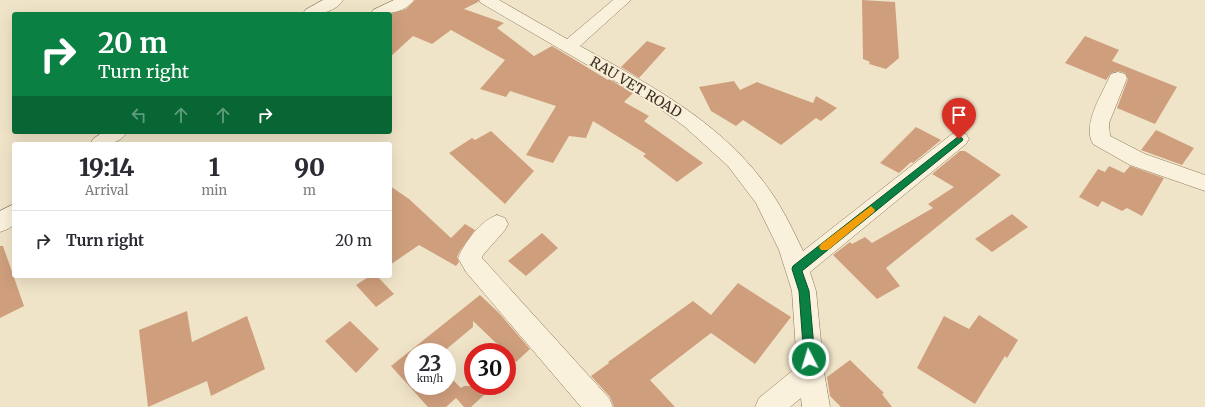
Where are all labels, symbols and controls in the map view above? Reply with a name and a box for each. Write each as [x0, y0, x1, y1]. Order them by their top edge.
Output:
text: 20 m [98, 25, 167, 61]
icon: right [32, 28, 84, 80]
street label: RAU VET ROAD [587, 52, 686, 122]
text: Turn right [98, 60, 189, 83]
pin [942, 98, 976, 139]
icon: left [128, 104, 150, 126]
icon: ahead [170, 104, 192, 126]
icon: ahead [212, 104, 234, 126]
icon: right [254, 104, 276, 126]
icon: arrive [948, 104, 970, 126]
text: 19:14 [79, 152, 135, 183]
text: 1 [209, 152, 220, 183]
text: 90 [294, 152, 325, 183]
text: Arrival [85, 182, 128, 199]
text: min [201, 182, 227, 199]
text: m [303, 182, 316, 199]
icon: right [32, 230, 54, 252]
text: Turn right [66, 231, 144, 250]
text: 20 m [335, 231, 372, 250]
position arrow [788, 338, 830, 380]
speed limit sign: 30 [464, 343, 516, 395]
text: 23 [419, 351, 441, 376]
text: km/h [417, 372, 443, 385]

